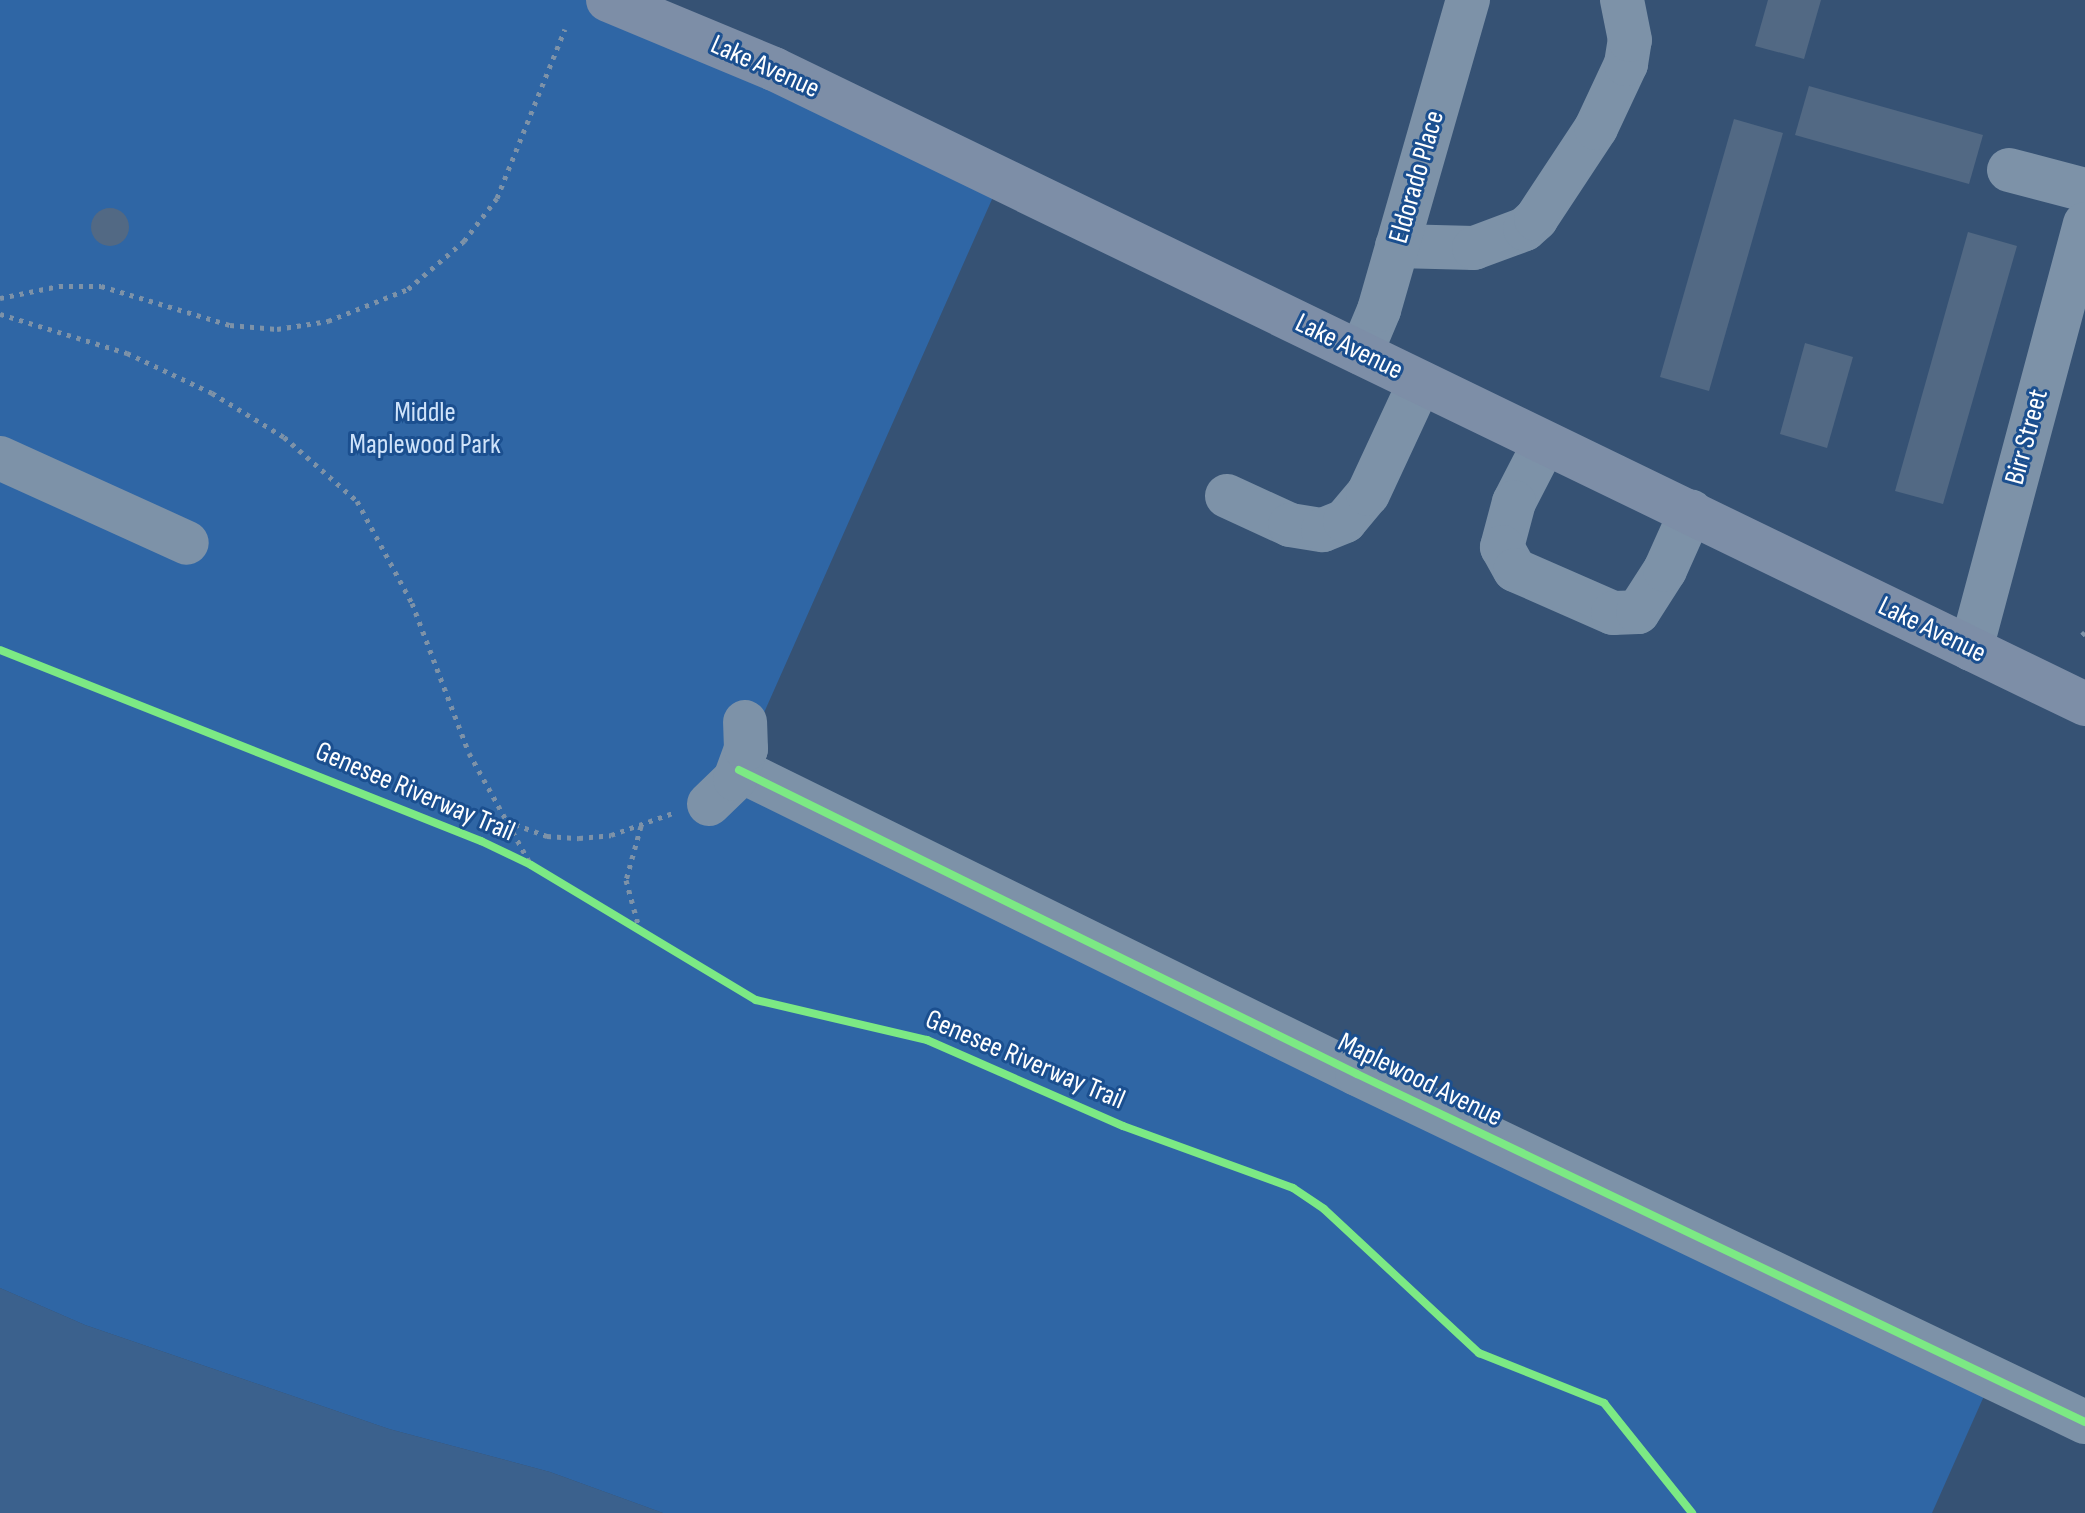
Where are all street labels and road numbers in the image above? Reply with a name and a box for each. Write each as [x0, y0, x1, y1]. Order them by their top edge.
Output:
street label: Lake Avenue [705, 28, 825, 106]
street label: Eldorado Place [1382, 107, 1452, 247]
street label: Lake Avenue [1290, 307, 1408, 387]
street label: Birr Street [1998, 386, 2056, 488]
street label: Lake Avenue [1873, 590, 1991, 670]
street label: Genesee Riverway Trail [310, 735, 520, 849]
street label: Genesee Riverway Trail [920, 1003, 1130, 1117]
street label: Maplewood Avenue [1332, 1026, 1508, 1134]

